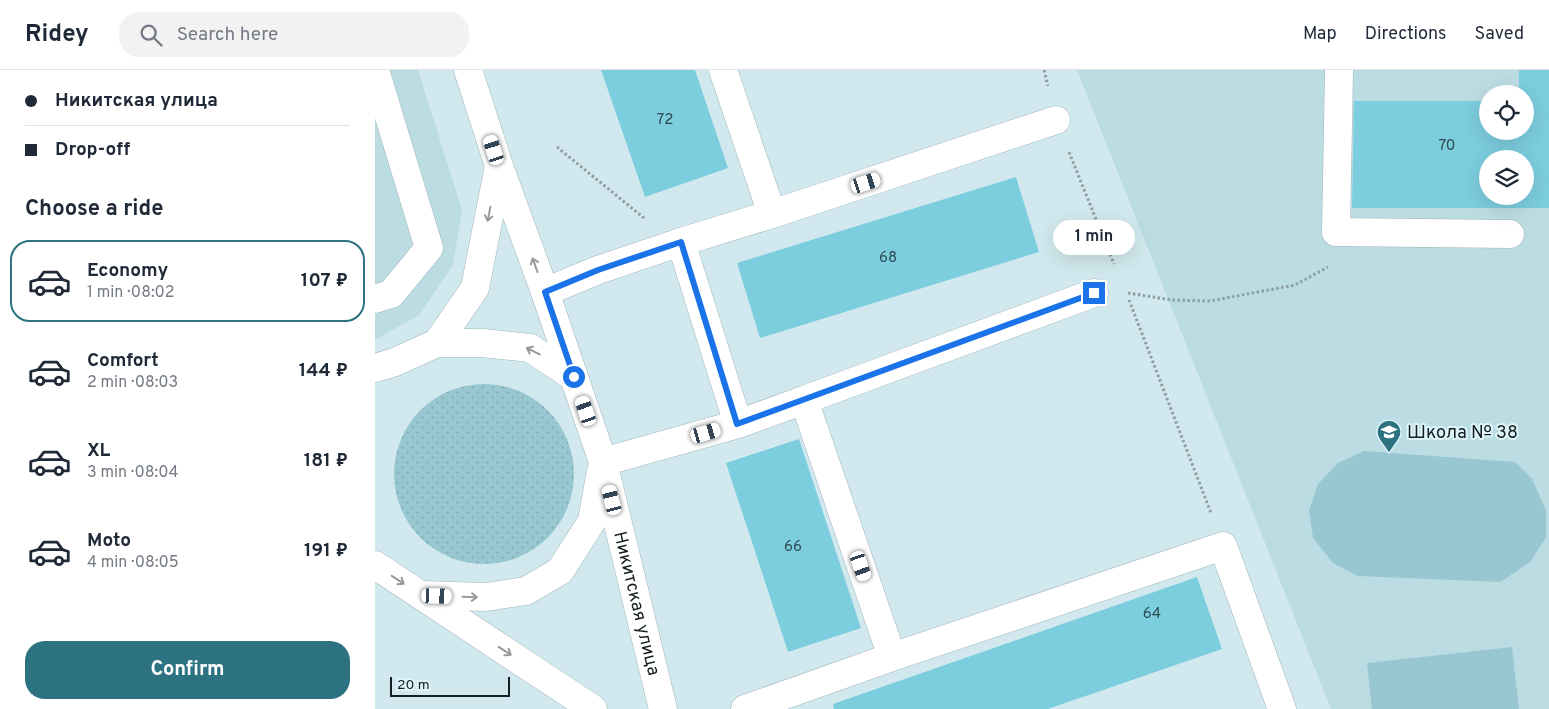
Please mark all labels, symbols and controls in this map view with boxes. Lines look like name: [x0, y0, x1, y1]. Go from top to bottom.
search box: [119, 12, 469, 57]
text: Ridey: [25, 20, 89, 50]
icon: search: [137, 21, 165, 49]
text: Search here: [177, 23, 278, 47]
text: Map: [1303, 23, 1337, 46]
text: Directions: [1365, 23, 1447, 46]
text: Saved: [1475, 23, 1524, 46]
map controls: [1479, 85, 1534, 205]
button: locate: [1479, 85, 1534, 140]
text: Никитская улица: [55, 89, 218, 113]
house number: 72: [657, 111, 673, 130]
car: [482, 133, 505, 167]
house number: 70: [1438, 137, 1456, 156]
text: Drop-off: [55, 138, 130, 162]
button: layers: [1479, 150, 1534, 205]
car: [849, 171, 882, 195]
text: Choose a ride: [25, 196, 163, 223]
one-way arrow: [484, 206, 494, 222]
callout: 1 min: [1053, 220, 1135, 256]
text: 1 min: [1075, 227, 1113, 247]
house number: 68: [879, 249, 897, 268]
one-way arrow: [530, 258, 539, 273]
icon: car: [27, 259, 72, 304]
text: Economy: [87, 259, 168, 283]
text: 107 ₽: [301, 269, 348, 293]
route end: [1083, 282, 1105, 304]
text: 1 min · 08:02: [87, 283, 175, 303]
one-way arrow: [526, 346, 541, 356]
icon: car: [27, 349, 72, 394]
text: Comfort: [87, 349, 159, 373]
text: 144 ₽: [299, 359, 348, 383]
route start: [563, 366, 585, 388]
text: 2 min · 08:03: [87, 373, 178, 393]
car: [574, 394, 597, 428]
school or university icon: Школа № 38: [1376, 419, 1402, 453]
car: [689, 422, 722, 444]
place label: Школа № 38: [1407, 422, 1518, 445]
icon: car: [27, 439, 72, 484]
text: XL: [87, 439, 110, 463]
text: 181 ₽: [304, 449, 348, 473]
text: 3 min · 08:04: [87, 463, 178, 483]
car: [601, 484, 622, 516]
icon: car: [27, 529, 72, 574]
text: Moto: [87, 529, 131, 553]
street label: Никитская улица: [607, 529, 664, 678]
house number: 66: [784, 538, 802, 557]
text: 191 ₽: [304, 539, 348, 563]
car: [849, 549, 872, 583]
text: 4 min · 08:05: [87, 553, 179, 573]
one-way arrow: [391, 575, 405, 585]
car: [421, 588, 452, 604]
one-way arrow: [462, 592, 478, 601]
house number: 64: [1143, 605, 1161, 624]
button: Confirm: [25, 641, 350, 699]
one-way arrow: [498, 646, 512, 656]
scale bar: [390, 674, 510, 697]
text: 20 m: [397, 677, 430, 694]

